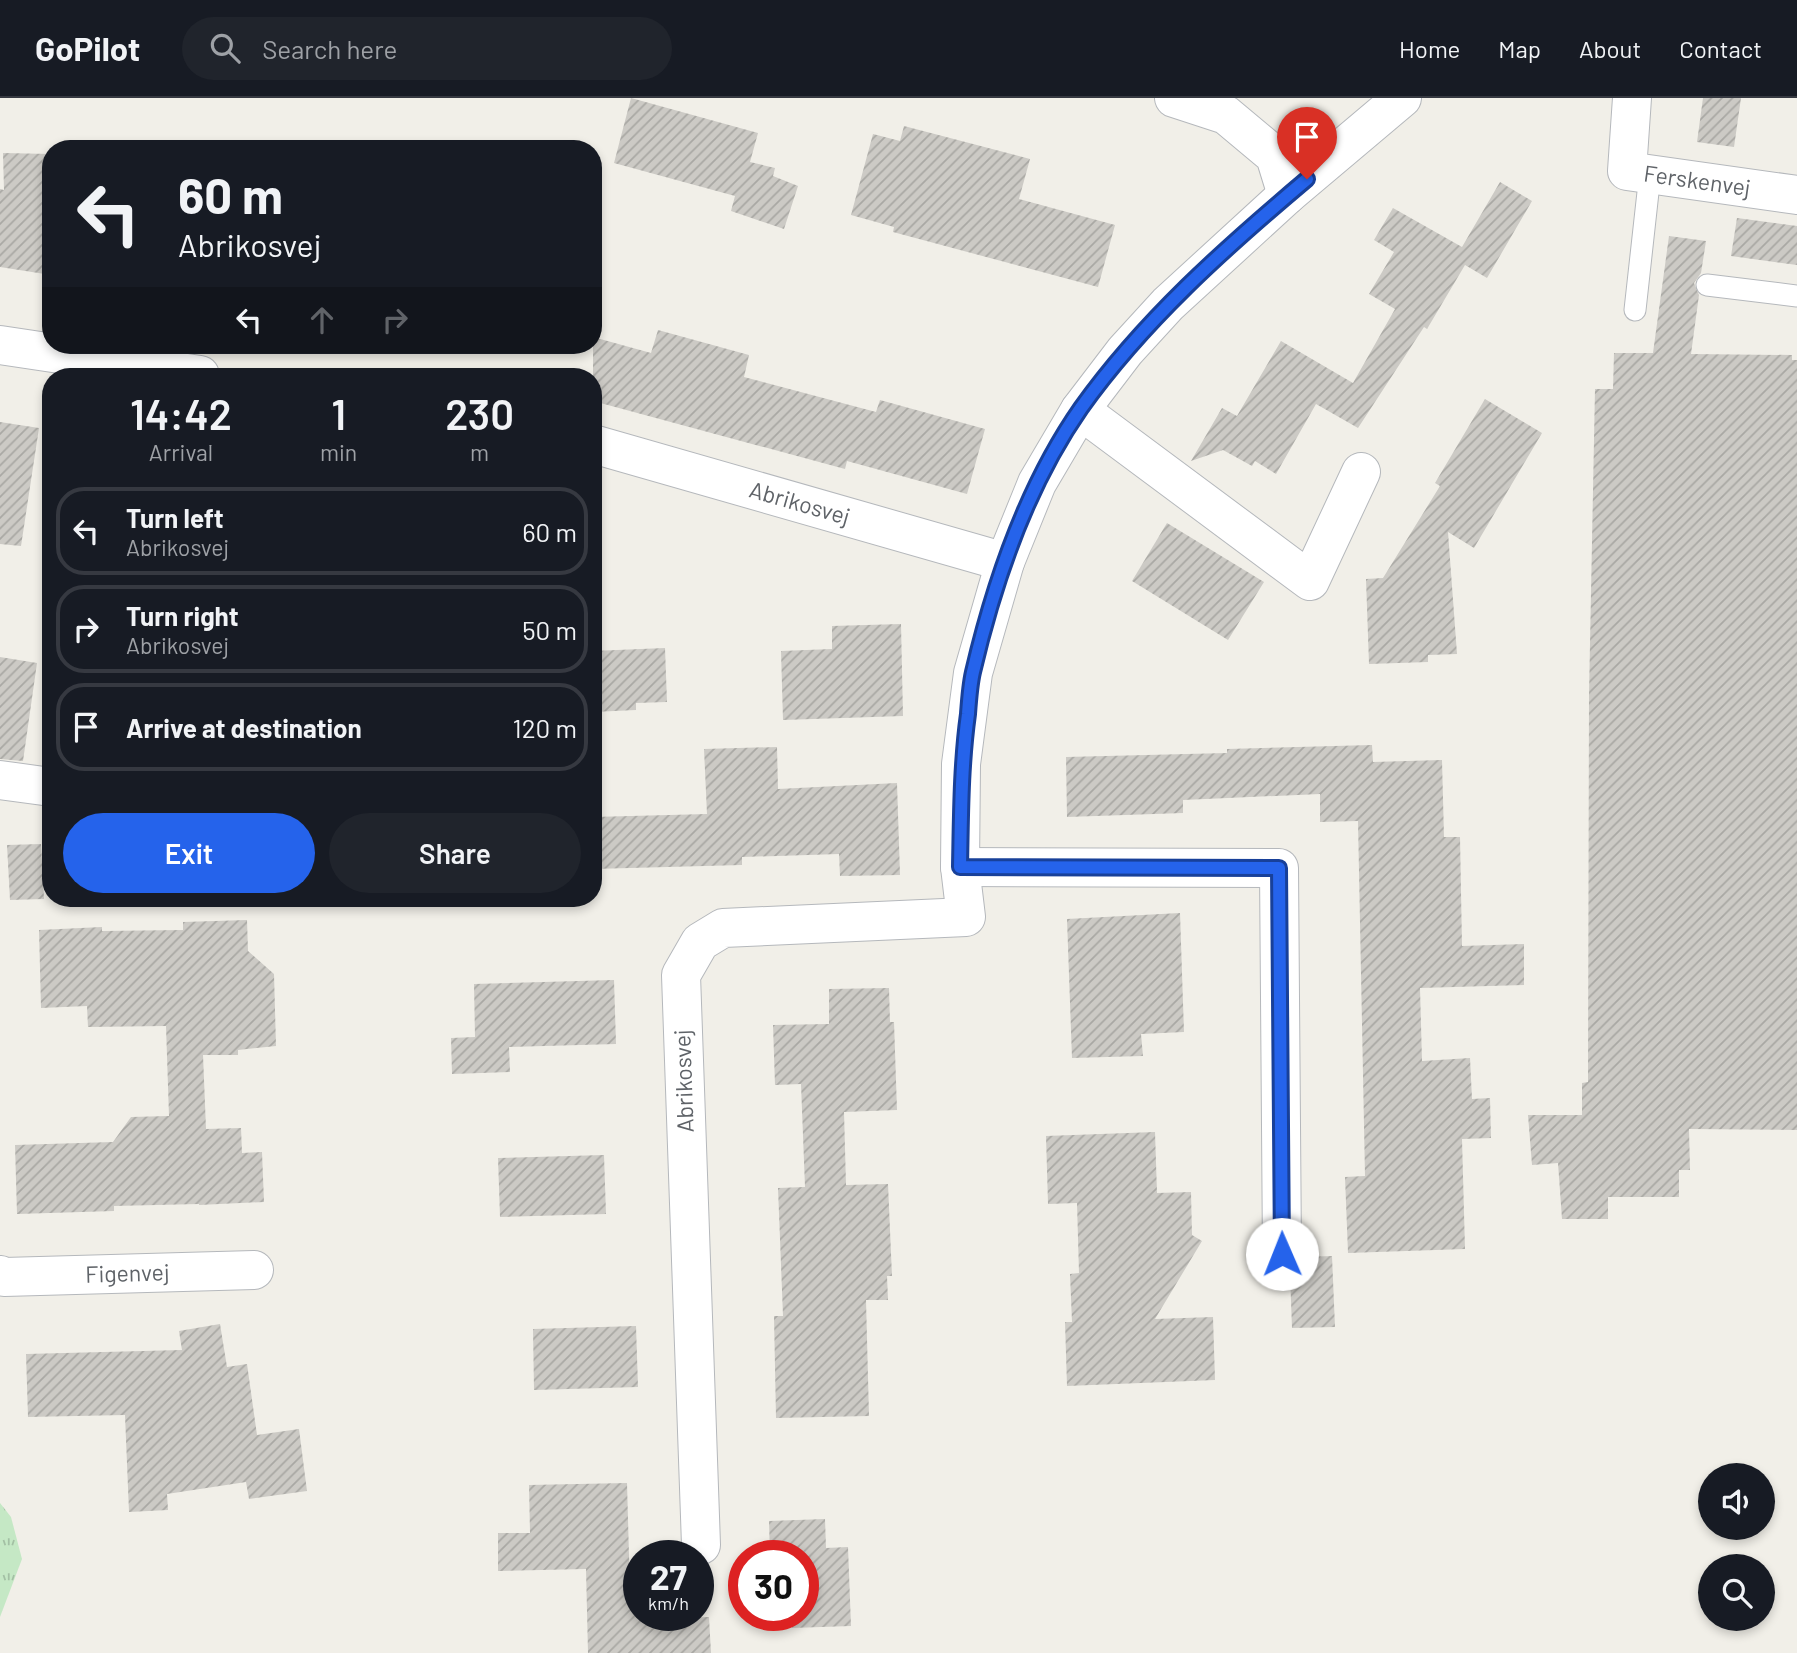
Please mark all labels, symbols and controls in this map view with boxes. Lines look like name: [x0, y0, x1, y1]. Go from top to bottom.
search box: [182, 17, 672, 80]
text: GoPilot: [35, 28, 140, 68]
icon: search: [206, 29, 244, 67]
text: Search here: [262, 33, 397, 64]
text: Home: [1399, 34, 1460, 63]
text: Map: [1498, 34, 1541, 63]
text: About: [1579, 34, 1641, 63]
text: Contact: [1679, 34, 1762, 63]
pin: [1277, 107, 1337, 179]
icon: arrive: [1288, 118, 1326, 156]
street label: Ferskenvej: [1642, 159, 1753, 201]
text: 60 m: [178, 165, 283, 224]
icon: left: [63, 168, 154, 259]
text: Abrikosvej: [178, 225, 322, 263]
icon: left: [230, 301, 268, 339]
icon: ahead: [303, 301, 341, 339]
icon: right: [376, 301, 414, 339]
text: 14:42: [130, 388, 232, 438]
text: 1: [331, 388, 346, 438]
text: 230: [445, 388, 514, 438]
text: Arrival: [149, 438, 213, 466]
text: min: [320, 438, 357, 466]
text: m: [470, 438, 489, 466]
street label: Abrikosvej: [746, 475, 853, 530]
text: Turn left: [126, 502, 224, 533]
icon: left: [67, 512, 105, 550]
text: 60 m: [522, 516, 577, 547]
text: Abrikosvej: [126, 533, 229, 561]
text: Turn right: [126, 600, 239, 631]
icon: right: [67, 610, 105, 648]
text: 50 m: [522, 614, 577, 645]
text: Abrikosvej: [126, 631, 229, 659]
icon: arrive: [67, 708, 105, 746]
text: Arrive at destination: [126, 712, 362, 743]
text: 120 m: [513, 712, 577, 743]
button: Exit: [63, 813, 315, 893]
button: Share: [329, 813, 581, 893]
street label: Abrikosvej: [667, 1029, 699, 1133]
position arrow: [1245, 1217, 1319, 1291]
street label: Figenvej: [85, 1257, 170, 1288]
map controls: [1698, 1463, 1775, 1631]
button: sound: [1698, 1463, 1775, 1540]
speed limit sign: 30: [728, 1540, 819, 1631]
button: search: [1698, 1554, 1775, 1631]
text: 27: [650, 1555, 687, 1597]
text: km/h: [648, 1592, 689, 1614]

